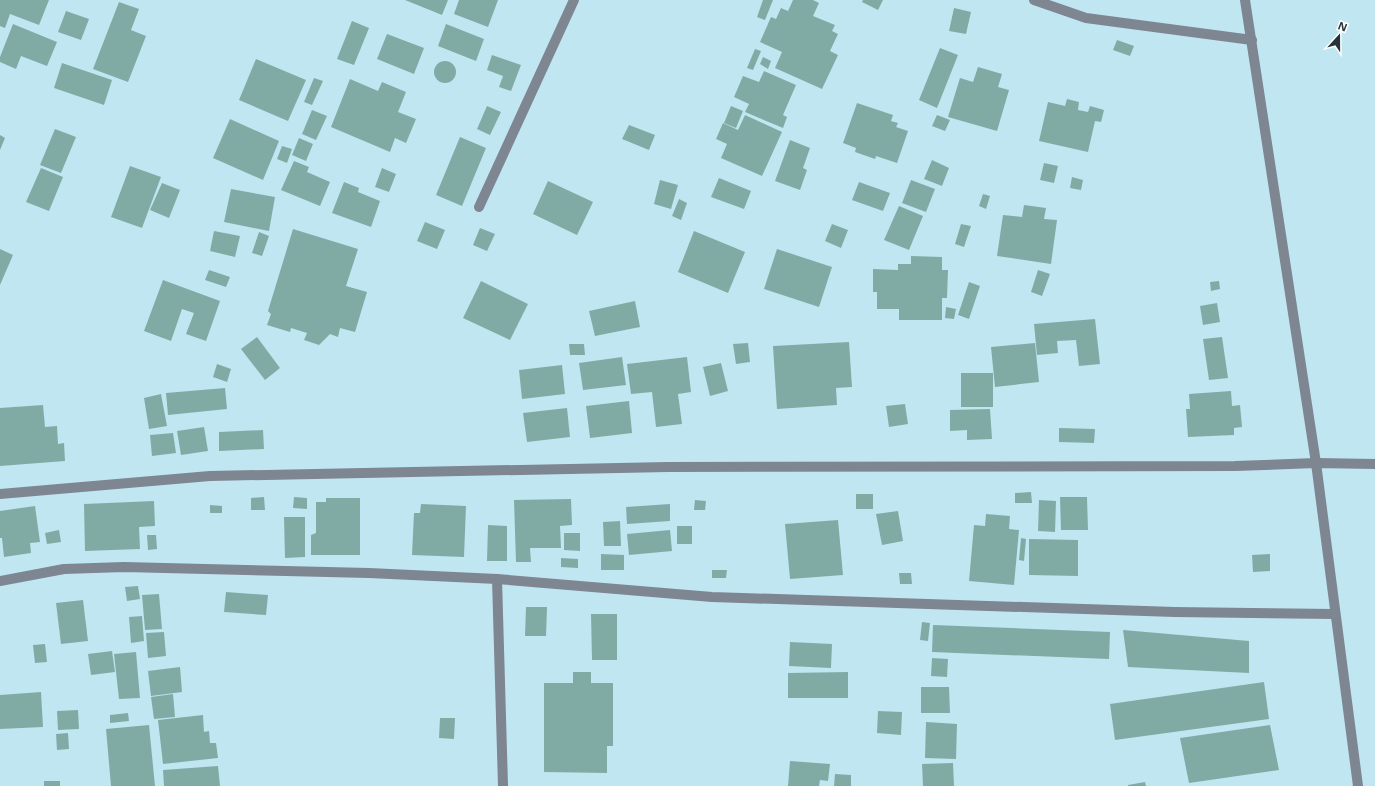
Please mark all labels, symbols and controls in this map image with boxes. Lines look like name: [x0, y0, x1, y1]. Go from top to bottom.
north arrow: [1319, 16, 1359, 56]
text: N: [1336, 18, 1350, 35]

